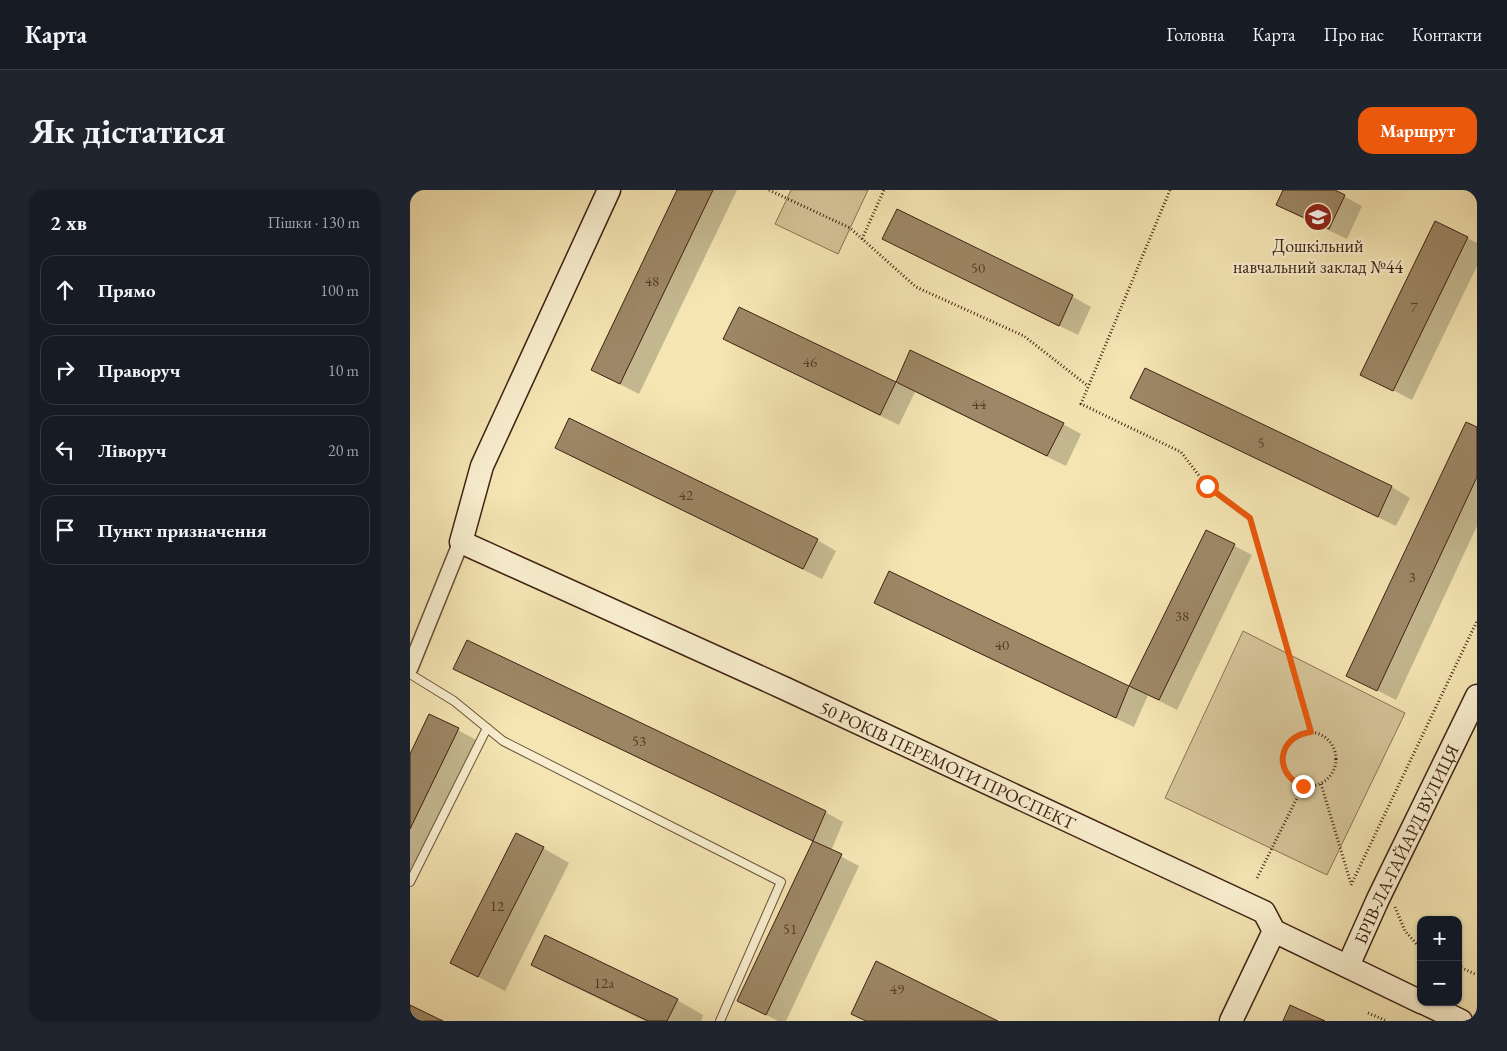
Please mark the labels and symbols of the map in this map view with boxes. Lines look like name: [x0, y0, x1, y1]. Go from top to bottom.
school or university icon: Дошкільний навчальний заклад №44: [1303, 202, 1333, 232]
place label: Дошкільний навчальний заклад №44: [1233, 234, 1403, 278]
house number: 50: [971, 258, 985, 277]
house number: 48: [645, 271, 659, 290]
house number: 7: [1410, 297, 1418, 316]
house number: 46: [803, 352, 817, 371]
house number: 44: [972, 394, 987, 413]
house number: 5: [1257, 433, 1265, 452]
route start: [1196, 475, 1219, 498]
house number: 42: [679, 485, 694, 504]
house number: 3: [1408, 567, 1416, 586]
house number: 38: [1175, 606, 1189, 625]
house number: 40: [995, 635, 1009, 654]
street label: 50 РОКІВ ПЕРЕМОГИ ПРОСПЕКТ: [816, 695, 1080, 834]
house number: 53: [632, 731, 646, 750]
street label: БРІВ-ЛА-ГАЙАРД ВУЛИЦЯ: [1348, 740, 1463, 947]
route end: [1292, 775, 1315, 798]
house number: 12: [490, 896, 505, 915]
house number: 51: [783, 919, 797, 938]
house number: 12а: [594, 973, 614, 992]
house number: 49: [890, 979, 904, 998]

